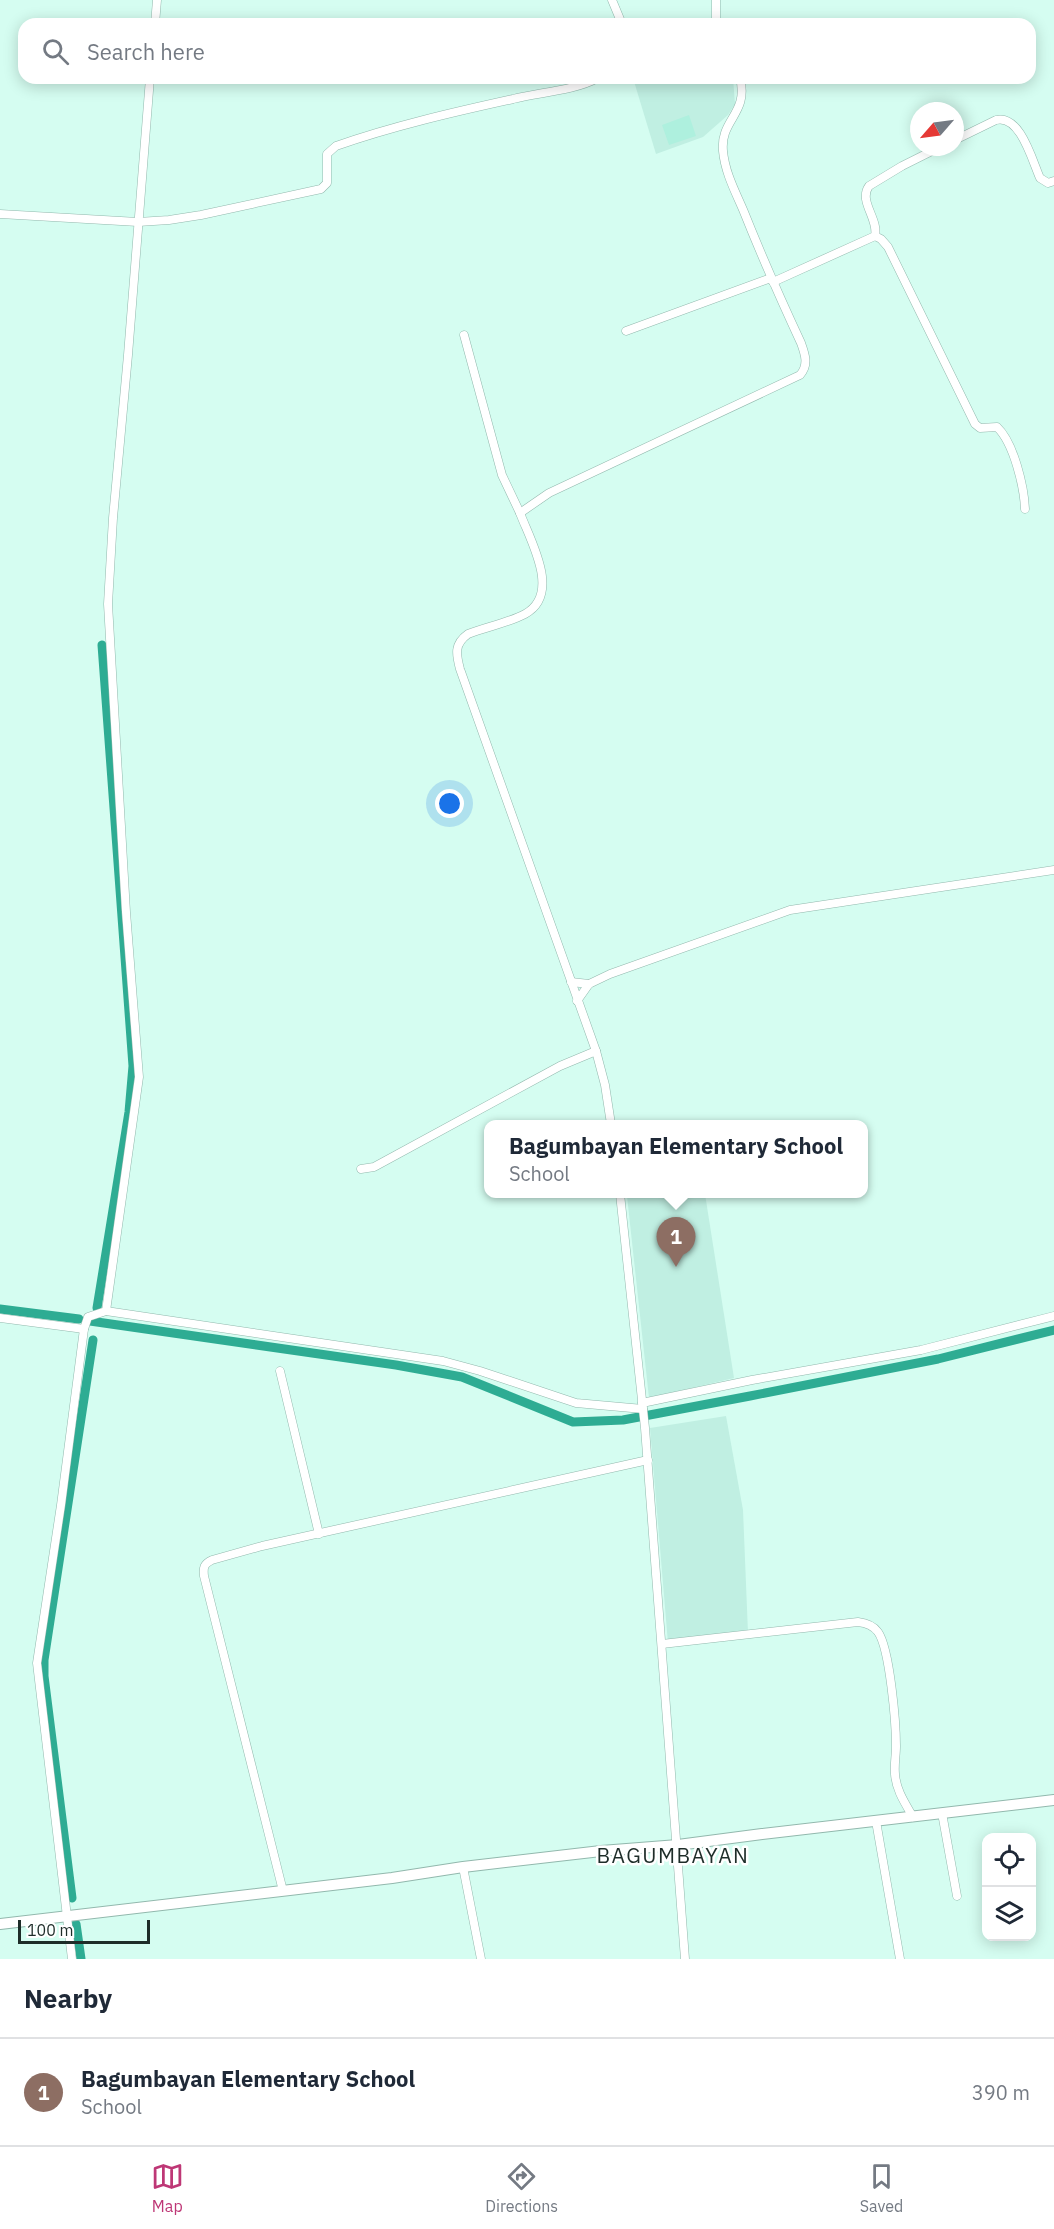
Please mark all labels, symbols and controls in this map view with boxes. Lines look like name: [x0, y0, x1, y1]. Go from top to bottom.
search box: [18, 18, 1036, 84]
icon: search: [39, 35, 72, 68]
text: Search here: [87, 37, 205, 66]
north arrow: [910, 102, 964, 156]
your location: [435, 789, 464, 818]
popup: [484, 1120, 868, 1198]
text: Bagumbayan Elementary School: [509, 1131, 843, 1160]
text: School: [509, 1160, 570, 1187]
pin: 1: [656, 1218, 696, 1267]
map controls: [982, 1833, 1036, 1941]
button: locate: [982, 1833, 1036, 1887]
district label: BAGUMBAYAN: [597, 1841, 749, 1869]
button: layers: [982, 1887, 1036, 1941]
scale bar: [18, 1917, 150, 1944]
text: 100 m: [27, 1920, 74, 1940]
text: Nearby: [24, 1981, 112, 2015]
text: Bagumbayan Elementary School: [81, 2064, 415, 2093]
text: 1: [38, 2079, 50, 2106]
text: 390 m: [972, 2079, 1030, 2106]
text: School: [81, 2093, 142, 2120]
tab: Map: [151, 2160, 184, 2216]
tab: Directions: [485, 2160, 558, 2216]
tab: Saved: [860, 2160, 903, 2216]

